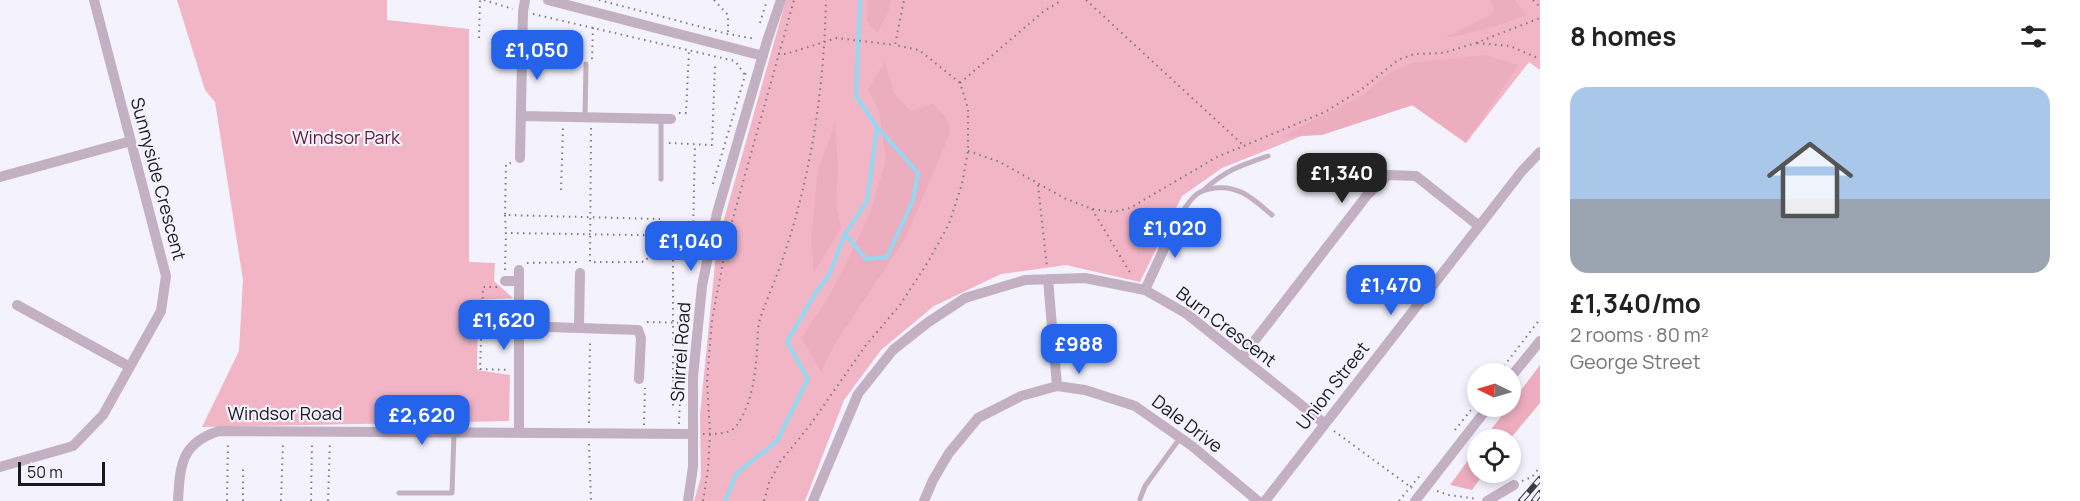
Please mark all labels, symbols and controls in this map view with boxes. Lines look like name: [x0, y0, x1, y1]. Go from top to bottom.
text: 8 homes: [1570, 18, 1676, 54]
icon: filters: [2017, 20, 2050, 53]
pin: £1,050: [488, 30, 586, 81]
text: £1,050: [505, 36, 569, 63]
street label: Sunnyside Crescent: [126, 95, 192, 263]
park label: Windsor Park: [292, 125, 401, 149]
icon: home: [1756, 126, 1864, 234]
pin: £1,340: [1293, 153, 1391, 204]
text: £1,340: [1311, 159, 1373, 186]
pin: £1,020: [1126, 208, 1224, 259]
text: £1,020: [1143, 214, 1207, 241]
pin: £1,040: [642, 221, 740, 272]
text: £1,040: [659, 227, 723, 254]
pin: £1,470: [1342, 265, 1440, 316]
text: £1,470: [1360, 271, 1422, 298]
street label: Burn Crescent: [1172, 281, 1282, 372]
text: £1,340/mo: [1570, 285, 1701, 321]
pin: £1,620: [455, 300, 553, 351]
street label: Shirrel Road: [665, 301, 695, 403]
text: £1,620: [473, 306, 535, 333]
text: 2 rooms · 80 m²: [1570, 321, 1709, 348]
pin: £988: [1043, 324, 1115, 375]
text: £988: [1055, 330, 1103, 357]
street label: Union Street: [1290, 336, 1374, 434]
text: George Street: [1570, 348, 1701, 375]
north arrow: [1467, 363, 1521, 417]
map controls: [1467, 363, 1521, 483]
street label: Dale Drive: [1147, 389, 1228, 458]
pin: £2,620: [373, 395, 471, 446]
street label: Windsor Road: [228, 401, 342, 425]
text: £2,620: [389, 401, 455, 428]
button: locate: [1467, 429, 1521, 483]
scale bar: [18, 459, 105, 486]
text: 50 m: [27, 461, 63, 483]

